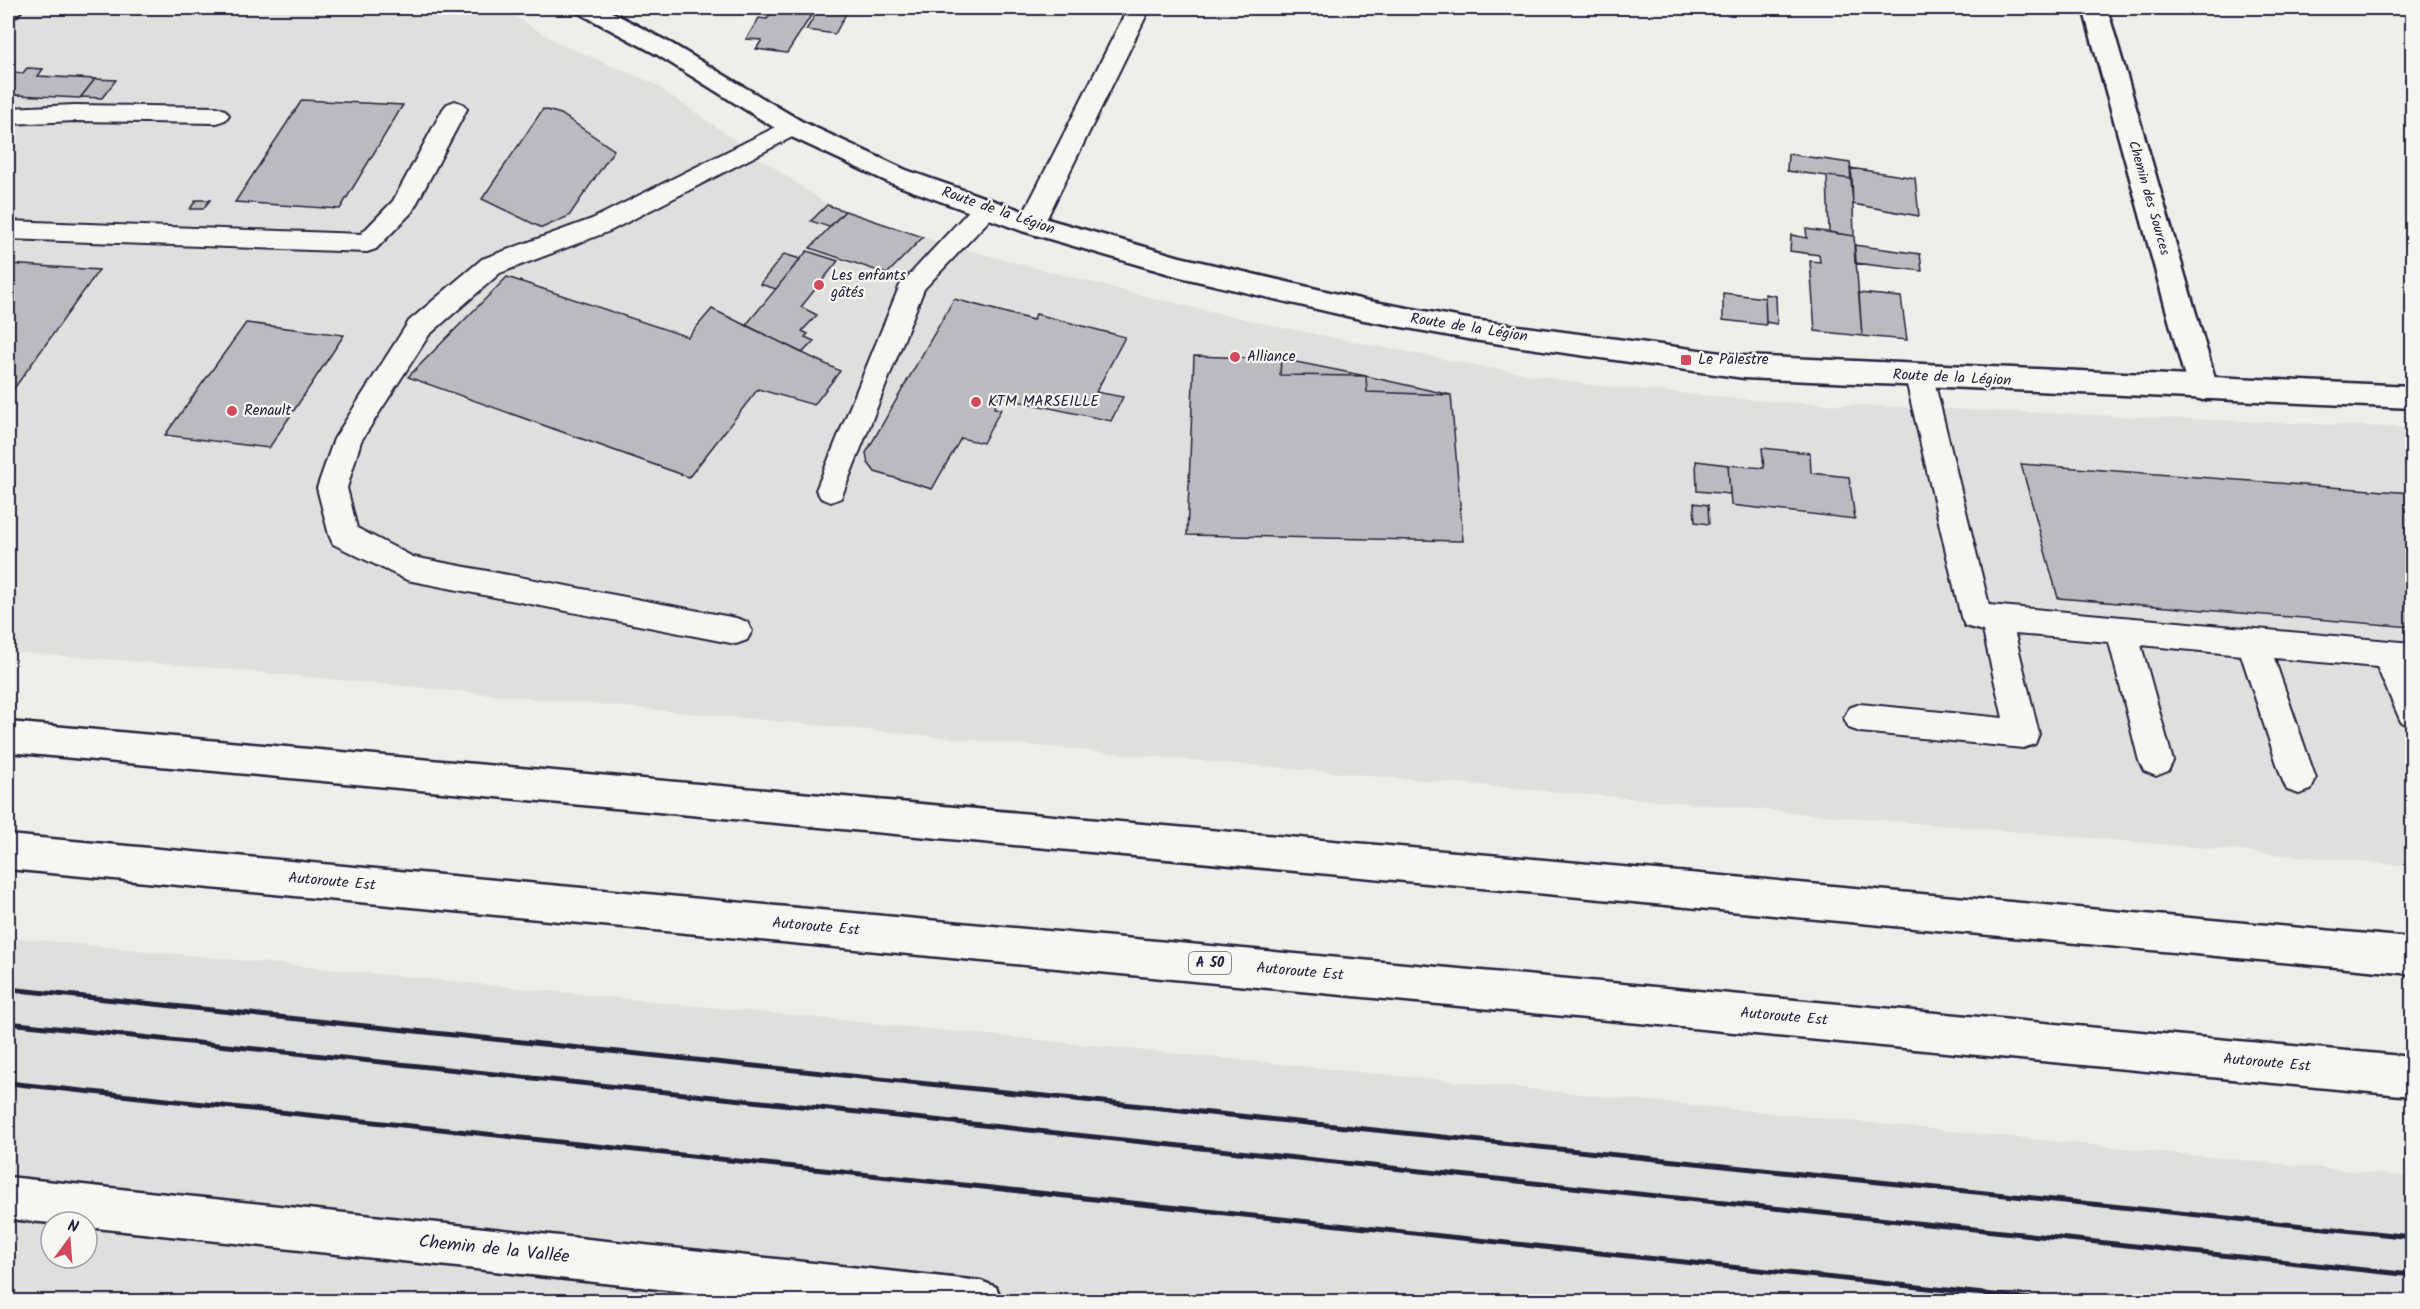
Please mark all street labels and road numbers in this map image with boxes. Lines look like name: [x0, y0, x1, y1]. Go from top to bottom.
street label: Chemin des Sources: [2122, 138, 2176, 258]
street label: Route de la Légion: [938, 180, 1058, 242]
street label: Route de la Légion: [1409, 307, 1529, 349]
street label: Route de la Légion: [1892, 363, 2012, 393]
street label: Autoroute Est: [287, 866, 377, 898]
street label: Autoroute Est: [771, 911, 861, 943]
road number: A 50: [1189, 952, 1231, 974]
street label: Autoroute Est: [1255, 956, 1345, 988]
street label: Autoroute Est: [1739, 1001, 1829, 1033]
street label: Autoroute Est: [2222, 1047, 2312, 1079]
street label: Chemin de la Vallée: [417, 1228, 571, 1272]

